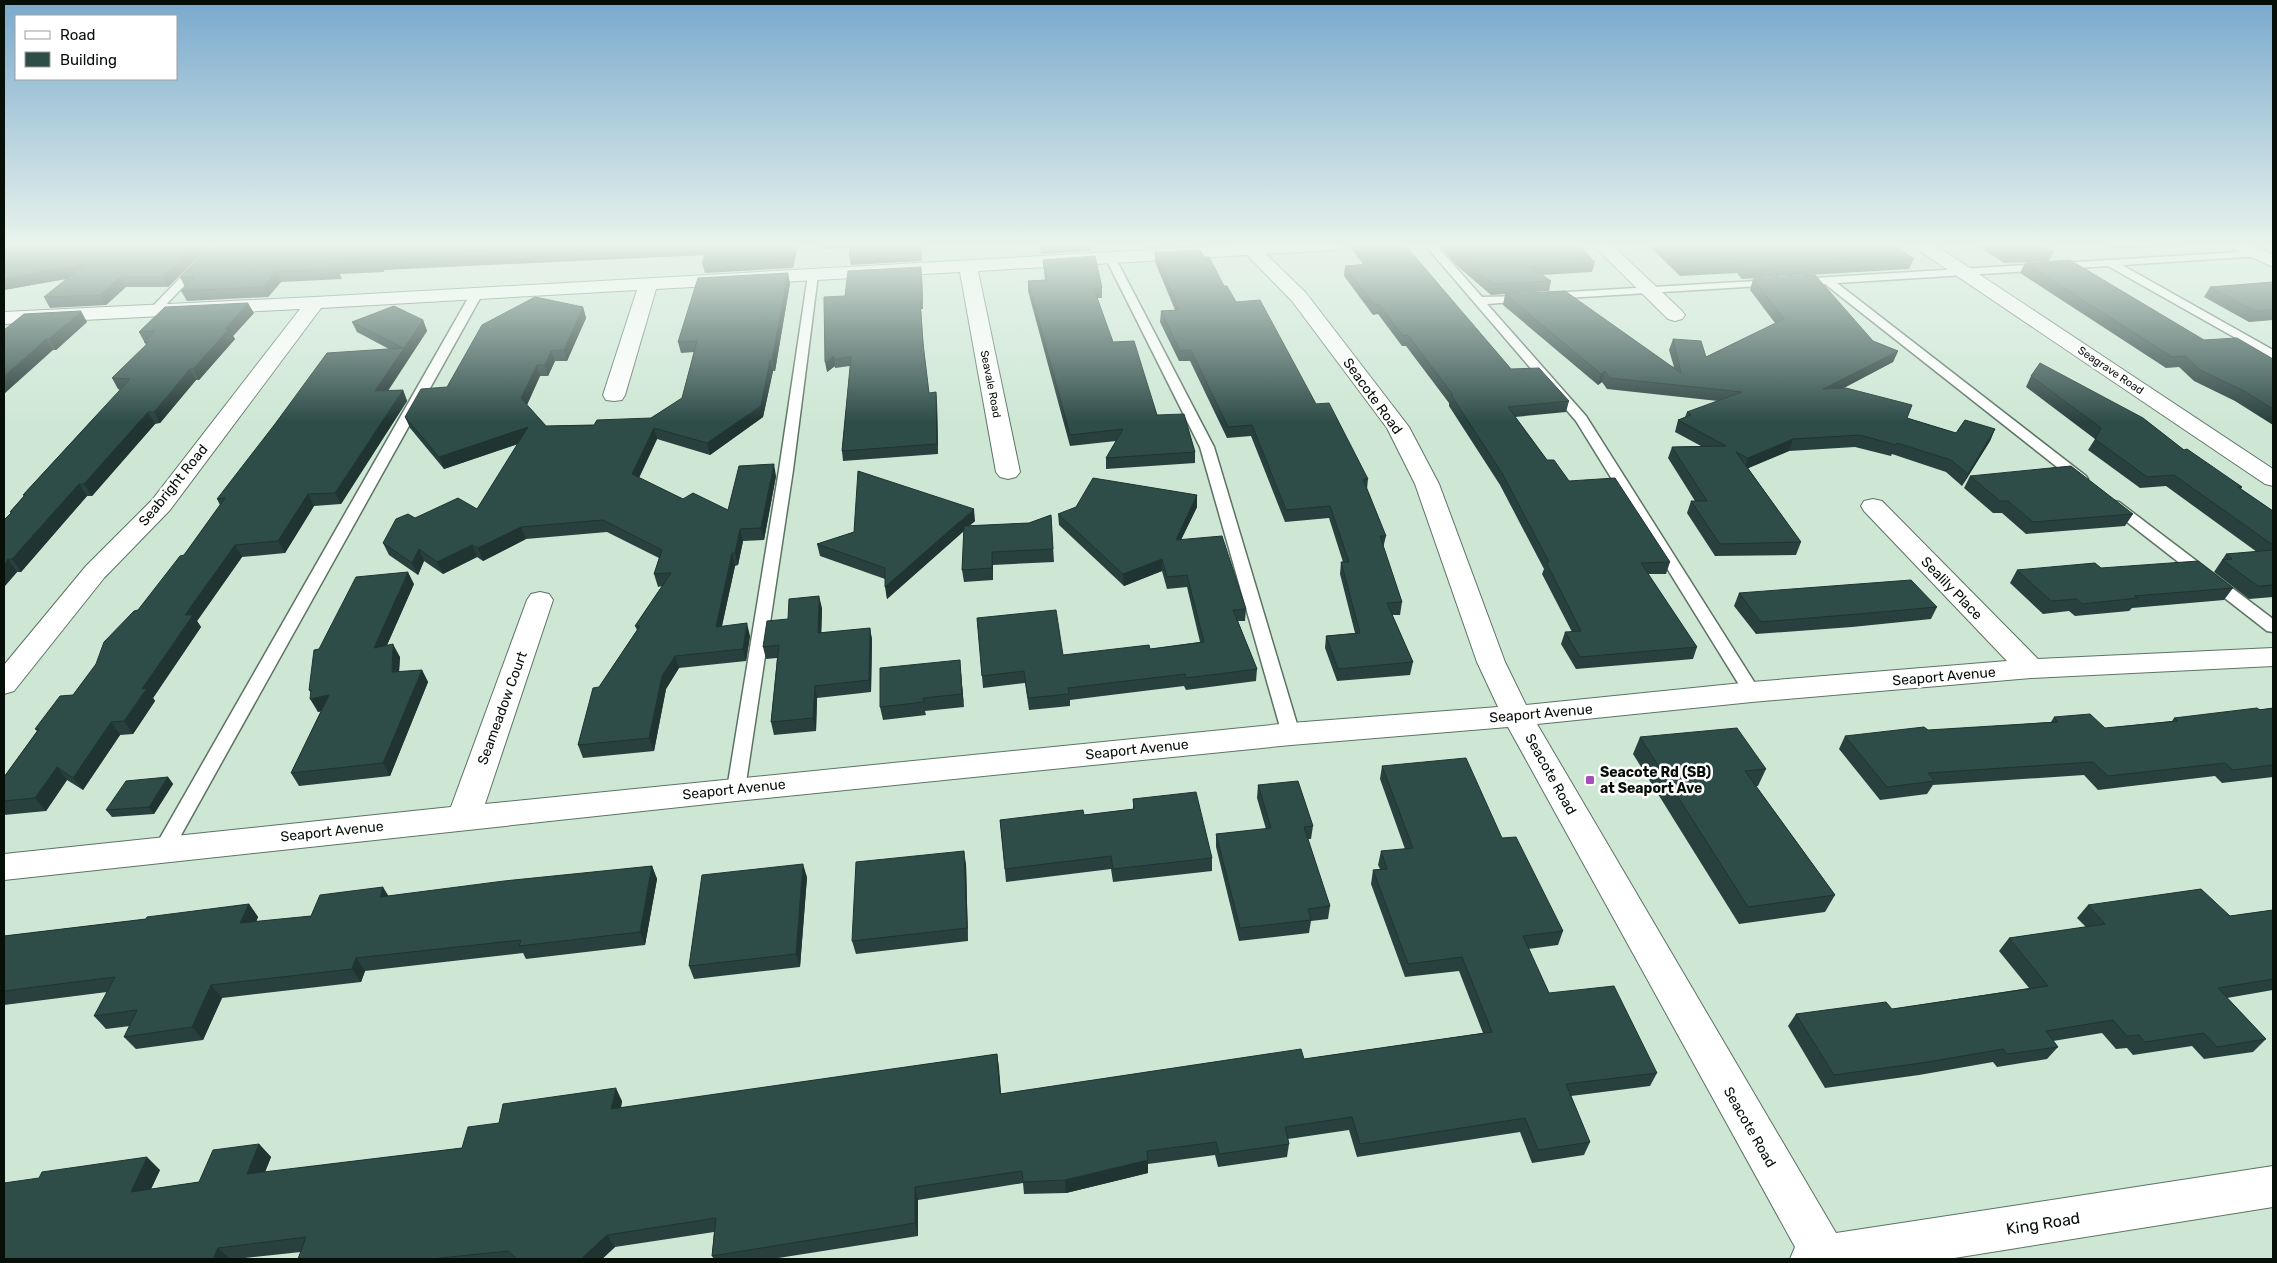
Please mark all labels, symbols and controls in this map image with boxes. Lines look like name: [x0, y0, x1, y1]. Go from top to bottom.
legend: [15, 15, 178, 80]
text: Road: [60, 26, 96, 44]
text: Building: [60, 51, 117, 69]
street label: Seagrave Road: [2075, 344, 2146, 397]
street label: Seavale Road: [978, 349, 1003, 419]
street label: Seacote Road: [1339, 355, 1406, 438]
street label: Seabright Road: [135, 441, 212, 530]
street label: Sealily Place: [1917, 553, 1986, 623]
street label: Seameadow Court: [474, 649, 531, 767]
street label: Seaport Avenue: [1892, 664, 1997, 689]
street label: Seaport Avenue: [1489, 701, 1594, 726]
street label: Seacote Road: [1521, 731, 1580, 818]
street label: Seaport Avenue: [1085, 736, 1190, 763]
place label: Seacote Rd (SB) at Seaport Ave: [1600, 764, 1711, 797]
marker: Seacote Rd (SB) at Seaport Ave: [1584, 774, 1596, 786]
street label: Seaport Avenue: [682, 776, 787, 803]
street label: Seaport Avenue: [280, 818, 385, 845]
street label: Seacote Road: [1720, 1084, 1779, 1170]
street label: King Road: [2005, 1208, 2081, 1239]

